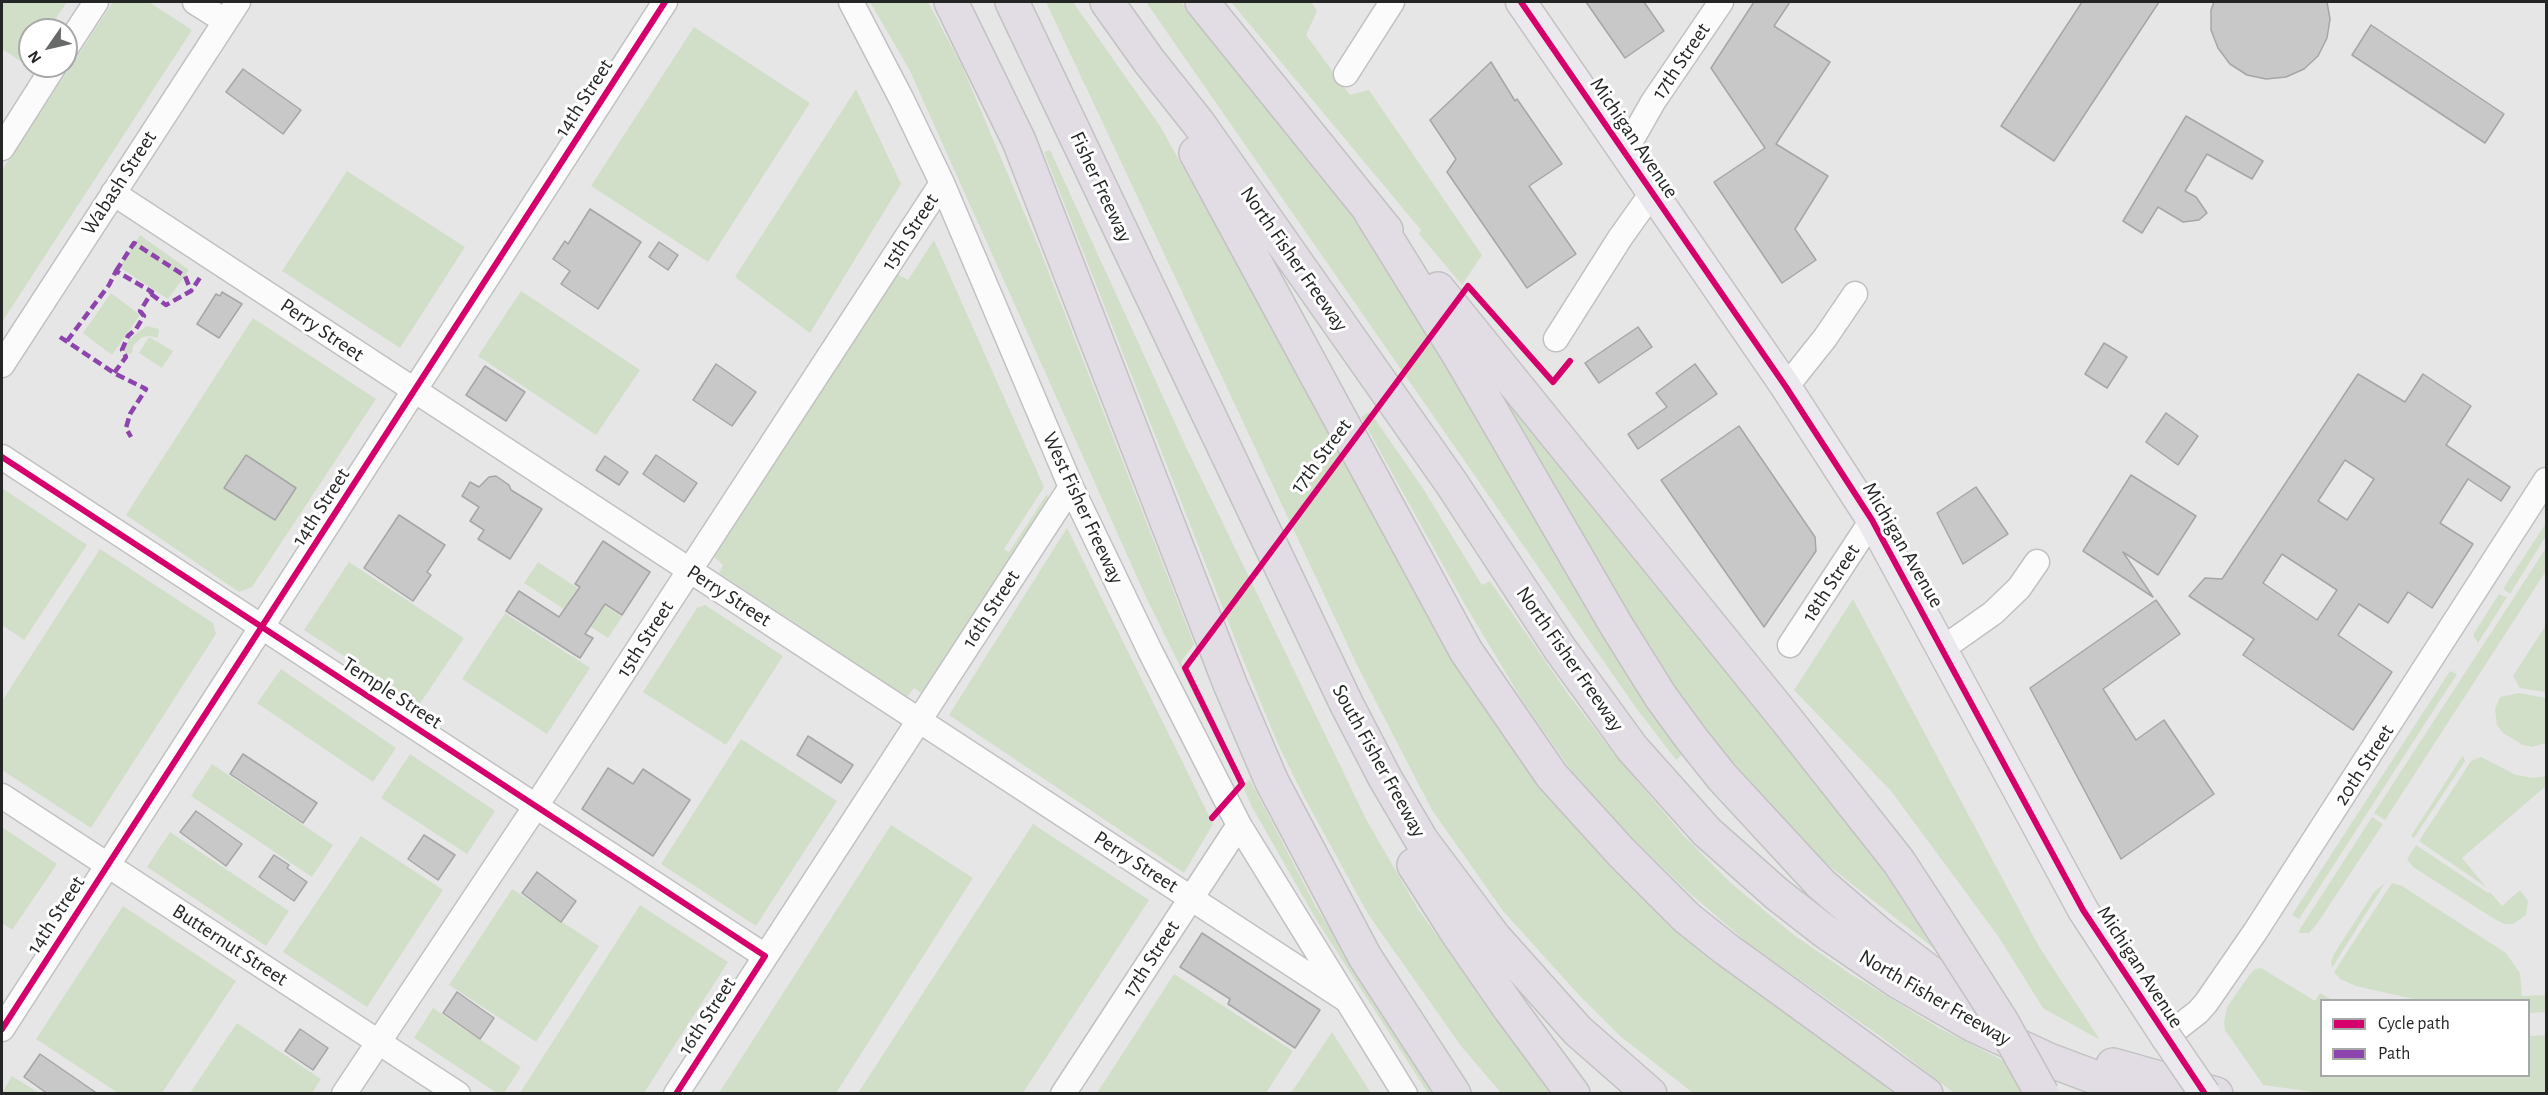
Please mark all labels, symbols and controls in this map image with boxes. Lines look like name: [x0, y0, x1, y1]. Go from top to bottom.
north arrow: [18, 18, 78, 78]
street label: 17th Street: [1646, 18, 1716, 104]
text: N: [25, 48, 44, 66]
street label: 14th Street: [550, 54, 618, 142]
street label: Michigan Avenue: [1584, 73, 1684, 203]
street label: Wabash Street: [76, 126, 162, 240]
street label: Fisher Freeway: [1064, 128, 1138, 246]
street label: North Fisher Freeway: [1235, 182, 1353, 336]
street label: 15th Street: [876, 189, 944, 275]
street label: Perry Street: [275, 293, 369, 367]
street label: 17th Street: [1285, 414, 1357, 498]
street label: West Fisher Freeway: [1037, 428, 1129, 588]
street label: 14th Street: [287, 463, 355, 551]
street label: Michigan Avenue: [1857, 478, 1949, 612]
street label: 18th Street: [1797, 539, 1865, 627]
street label: Perry Street: [682, 559, 776, 633]
street label: 16th Street: [957, 565, 1025, 653]
street label: North Fisher Freeway: [1511, 582, 1629, 736]
street label: 15th Street: [611, 596, 679, 682]
street label: Temple Street: [337, 651, 447, 735]
street label: South Fisher Freeway: [1327, 680, 1431, 842]
street label: 20th Street: [2329, 720, 2399, 810]
street label: Perry Street: [1089, 825, 1183, 899]
street label: 14th Street: [22, 871, 90, 959]
street label: Butternut Street: [167, 898, 293, 992]
street label: Michigan Avenue: [2091, 901, 2189, 1033]
street label: 17th Street: [1117, 916, 1185, 1002]
street label: North Fisher Freeway: [1854, 944, 2016, 1052]
street label: 16th Street: [673, 972, 741, 1060]
legend: [2320, 999, 2530, 1077]
text: Cycle path: [2378, 1015, 2450, 1033]
text: Path: [2378, 1045, 2410, 1063]

